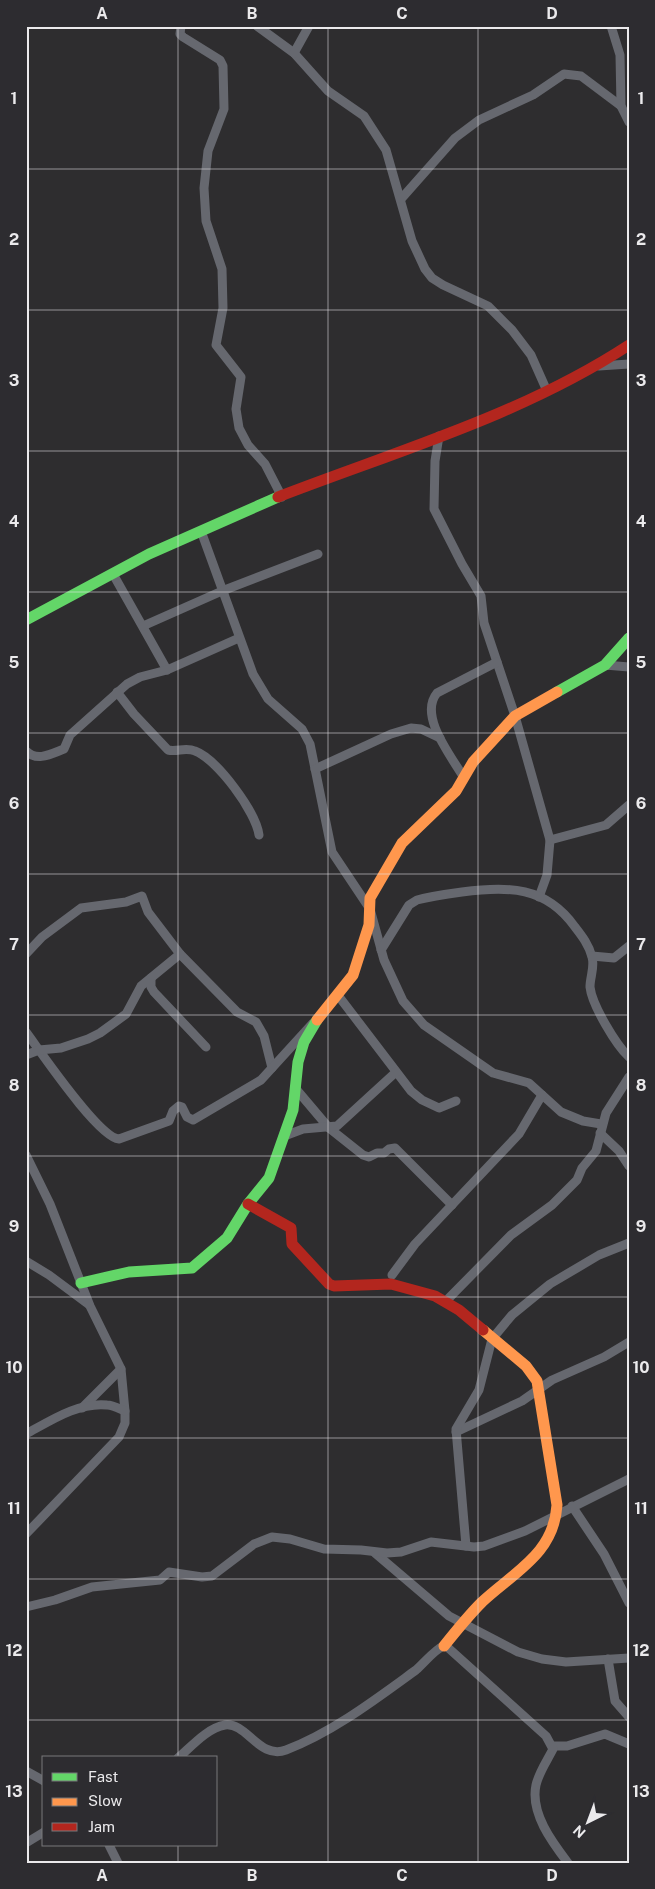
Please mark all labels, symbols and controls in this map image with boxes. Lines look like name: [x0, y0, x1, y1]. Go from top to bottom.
text: A: [96, 4, 108, 23]
text: B: [247, 4, 258, 23]
text: C: [396, 4, 408, 23]
text: D: [546, 4, 558, 23]
text: 1: [11, 89, 17, 108]
text: 1: [638, 89, 644, 108]
text: 2: [9, 230, 19, 249]
text: 2: [636, 230, 646, 249]
text: 3: [9, 371, 19, 390]
text: 3: [636, 371, 646, 390]
text: 4: [9, 512, 20, 531]
text: 4: [636, 512, 647, 531]
text: 5: [9, 653, 20, 672]
text: 5: [636, 653, 647, 672]
text: 6: [9, 794, 19, 813]
text: 6: [636, 794, 646, 813]
text: 7: [9, 935, 19, 954]
text: 7: [636, 935, 646, 954]
text: 8: [9, 1076, 20, 1095]
text: 8: [636, 1076, 647, 1095]
text: 9: [9, 1217, 19, 1236]
text: 9: [636, 1217, 646, 1236]
text: 10: [5, 1358, 23, 1377]
text: 10: [632, 1358, 650, 1377]
text: 11: [7, 1499, 21, 1518]
text: 11: [634, 1499, 648, 1518]
text: 12: [5, 1641, 23, 1660]
text: 12: [632, 1641, 650, 1660]
legend: [42, 1756, 218, 1846]
text: Fast: [88, 1768, 118, 1785]
text: 13: [5, 1782, 23, 1801]
text: 13: [632, 1782, 650, 1801]
text: Slow: [88, 1792, 123, 1809]
north arrow: [562, 1796, 612, 1846]
text: Jam: [88, 1818, 115, 1835]
text: N: [570, 1822, 589, 1841]
text: A: [96, 1866, 108, 1885]
text: B: [247, 1866, 258, 1885]
text: C: [396, 1866, 408, 1885]
text: D: [546, 1866, 558, 1885]

